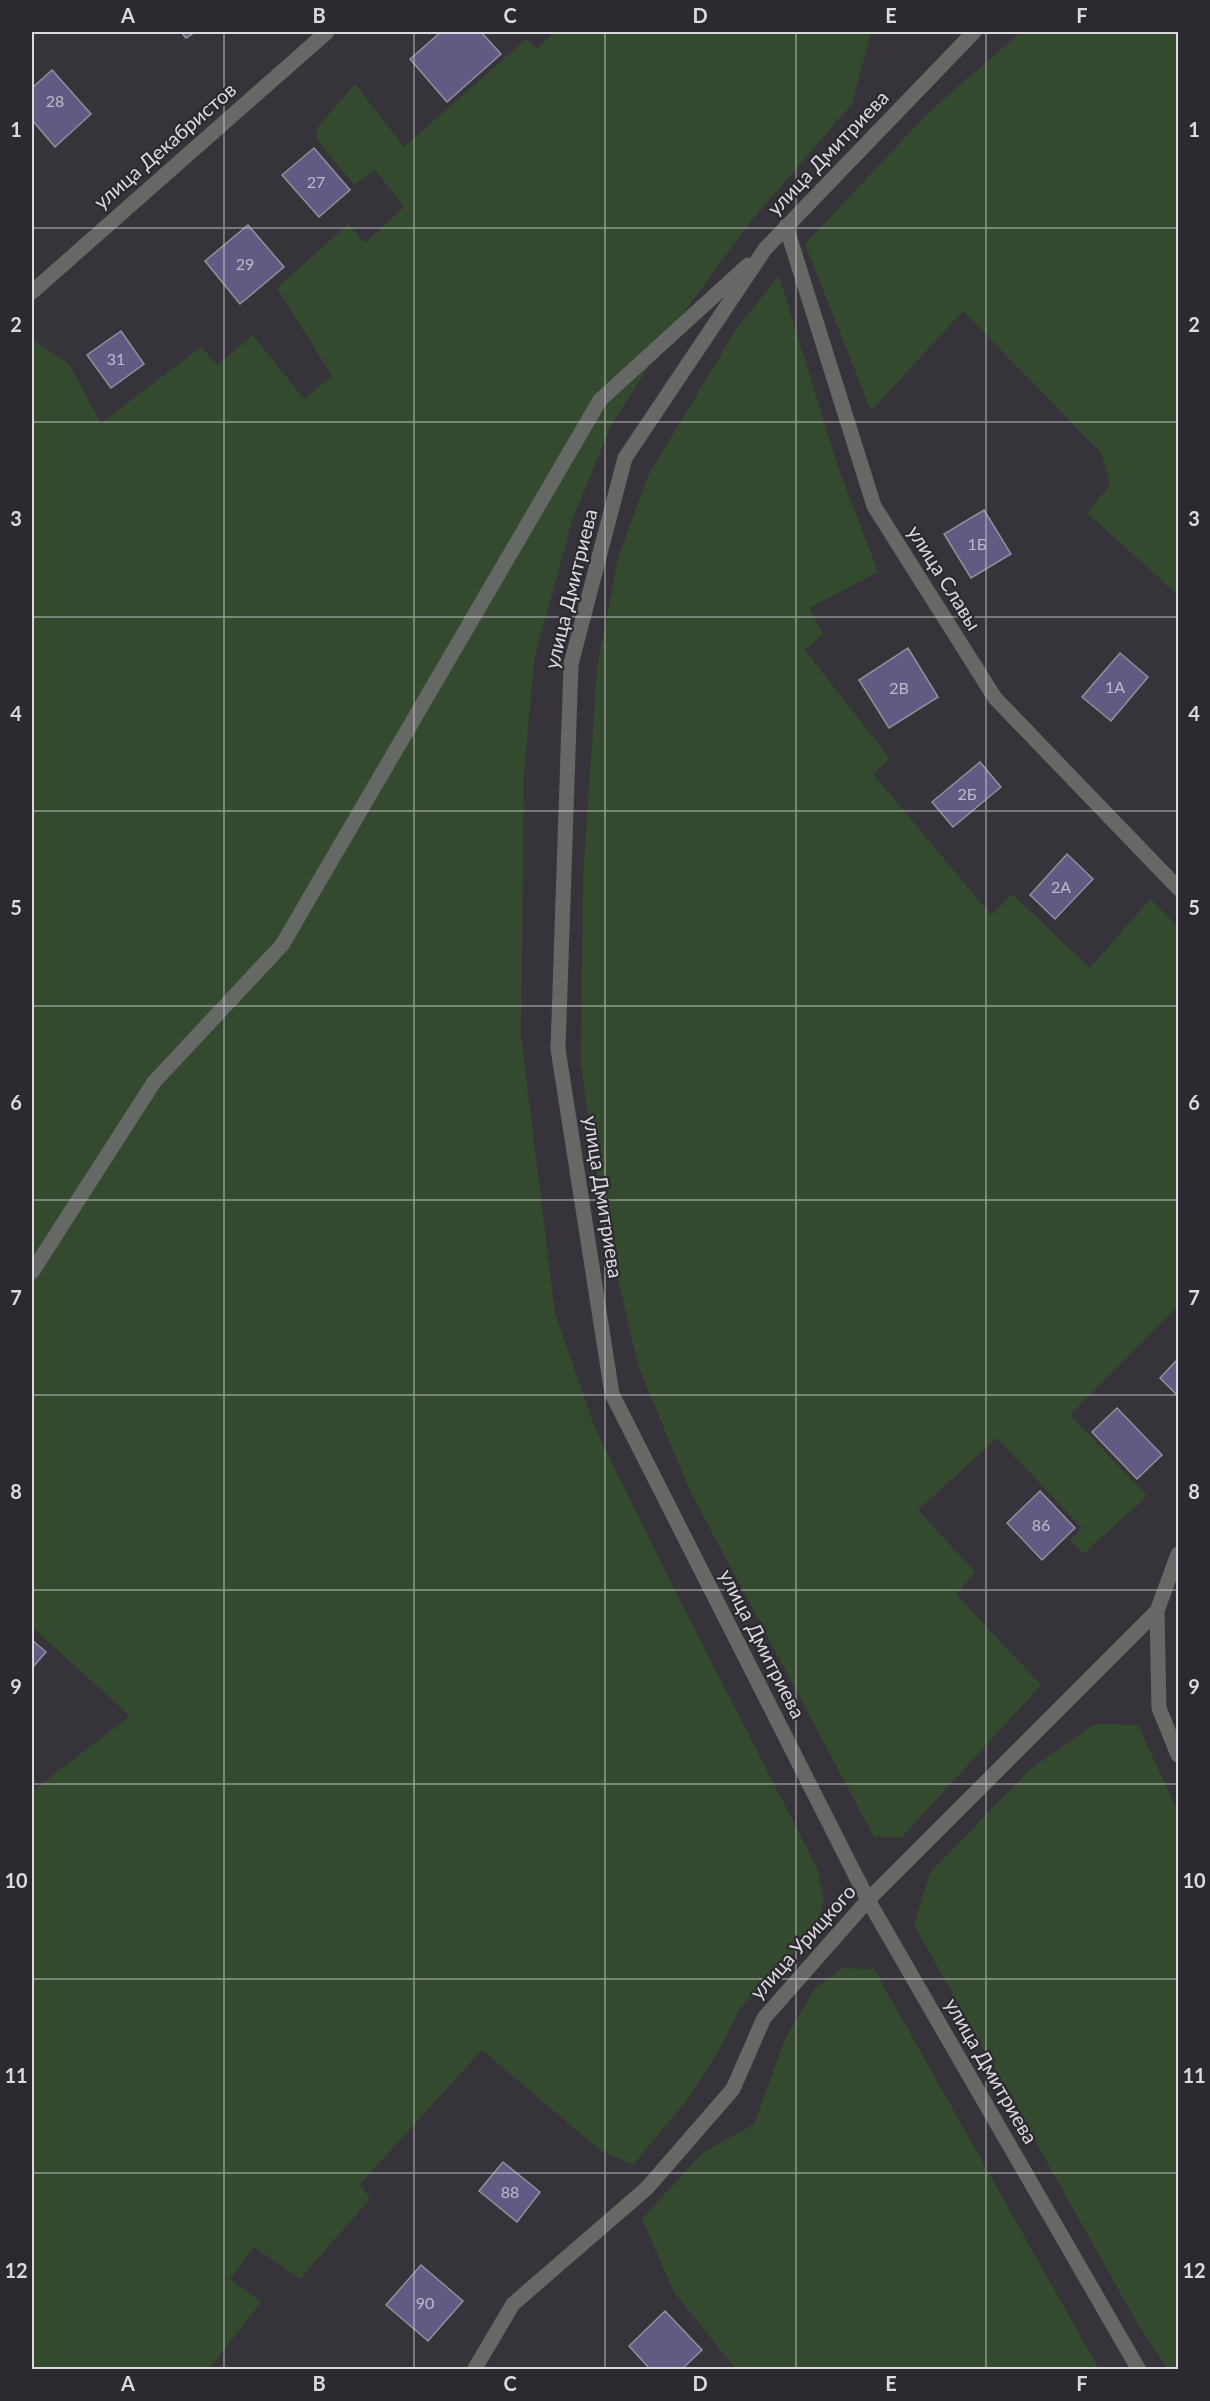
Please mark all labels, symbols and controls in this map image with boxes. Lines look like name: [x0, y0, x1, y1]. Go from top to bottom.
text: A: [120, 3, 135, 27]
text: B: [312, 3, 326, 27]
text: C: [503, 3, 517, 27]
text: D: [692, 3, 708, 27]
text: E: [885, 3, 897, 27]
text: F: [1076, 3, 1088, 27]
street label: улица Декабристов: [88, 77, 240, 214]
street label: улица Дмитриева: [762, 85, 893, 220]
house number: 28: [46, 91, 64, 110]
text: 1: [10, 117, 22, 141]
text: 1: [1188, 117, 1200, 141]
house number: 27: [307, 172, 325, 191]
house number: 29: [236, 254, 254, 273]
text: 2: [10, 312, 22, 336]
text: 2: [1188, 312, 1200, 336]
house number: 31: [107, 349, 125, 368]
text: 3: [10, 506, 22, 530]
street label: улица Дмитриева: [539, 506, 602, 671]
text: 3: [1188, 506, 1200, 530]
street label: улица Славы: [903, 521, 987, 634]
house number: 1Б: [967, 534, 987, 553]
house number: 1А: [1105, 677, 1125, 696]
house number: 2В: [889, 678, 909, 697]
text: 4: [10, 701, 22, 725]
text: 4: [1188, 701, 1200, 725]
house number: 2Б: [957, 784, 977, 803]
house number: 2А: [1051, 877, 1071, 896]
text: 5: [10, 895, 22, 919]
text: 5: [1188, 895, 1200, 919]
text: 6: [10, 1090, 22, 1114]
text: 6: [1188, 1090, 1200, 1114]
street label: улица Дмитриева: [579, 1114, 629, 1280]
text: 7: [10, 1285, 22, 1309]
text: 7: [1188, 1285, 1200, 1309]
text: 8: [10, 1479, 22, 1503]
text: 8: [1188, 1479, 1200, 1503]
house number: 86: [1032, 1515, 1050, 1534]
street label: улица Дмитриева: [715, 1565, 811, 1722]
text: 9: [10, 1674, 22, 1698]
text: 9: [1188, 1674, 1200, 1698]
text: 10: [4, 1868, 28, 1892]
text: 10: [1182, 1868, 1206, 1892]
street label: улица Урицкого: [744, 1879, 860, 2004]
street label: улица Дмитриева: [940, 1993, 1043, 2148]
text: 11: [4, 2063, 28, 2087]
text: 11: [1182, 2063, 1206, 2087]
house number: 88: [501, 2182, 519, 2201]
text: 12: [4, 2258, 28, 2282]
text: 12: [1182, 2258, 1206, 2282]
house number: 90: [416, 2293, 434, 2312]
text: A: [120, 2371, 135, 2395]
text: B: [312, 2371, 326, 2395]
text: C: [503, 2371, 517, 2395]
text: D: [692, 2371, 708, 2395]
text: E: [885, 2371, 897, 2395]
text: F: [1076, 2371, 1088, 2395]

